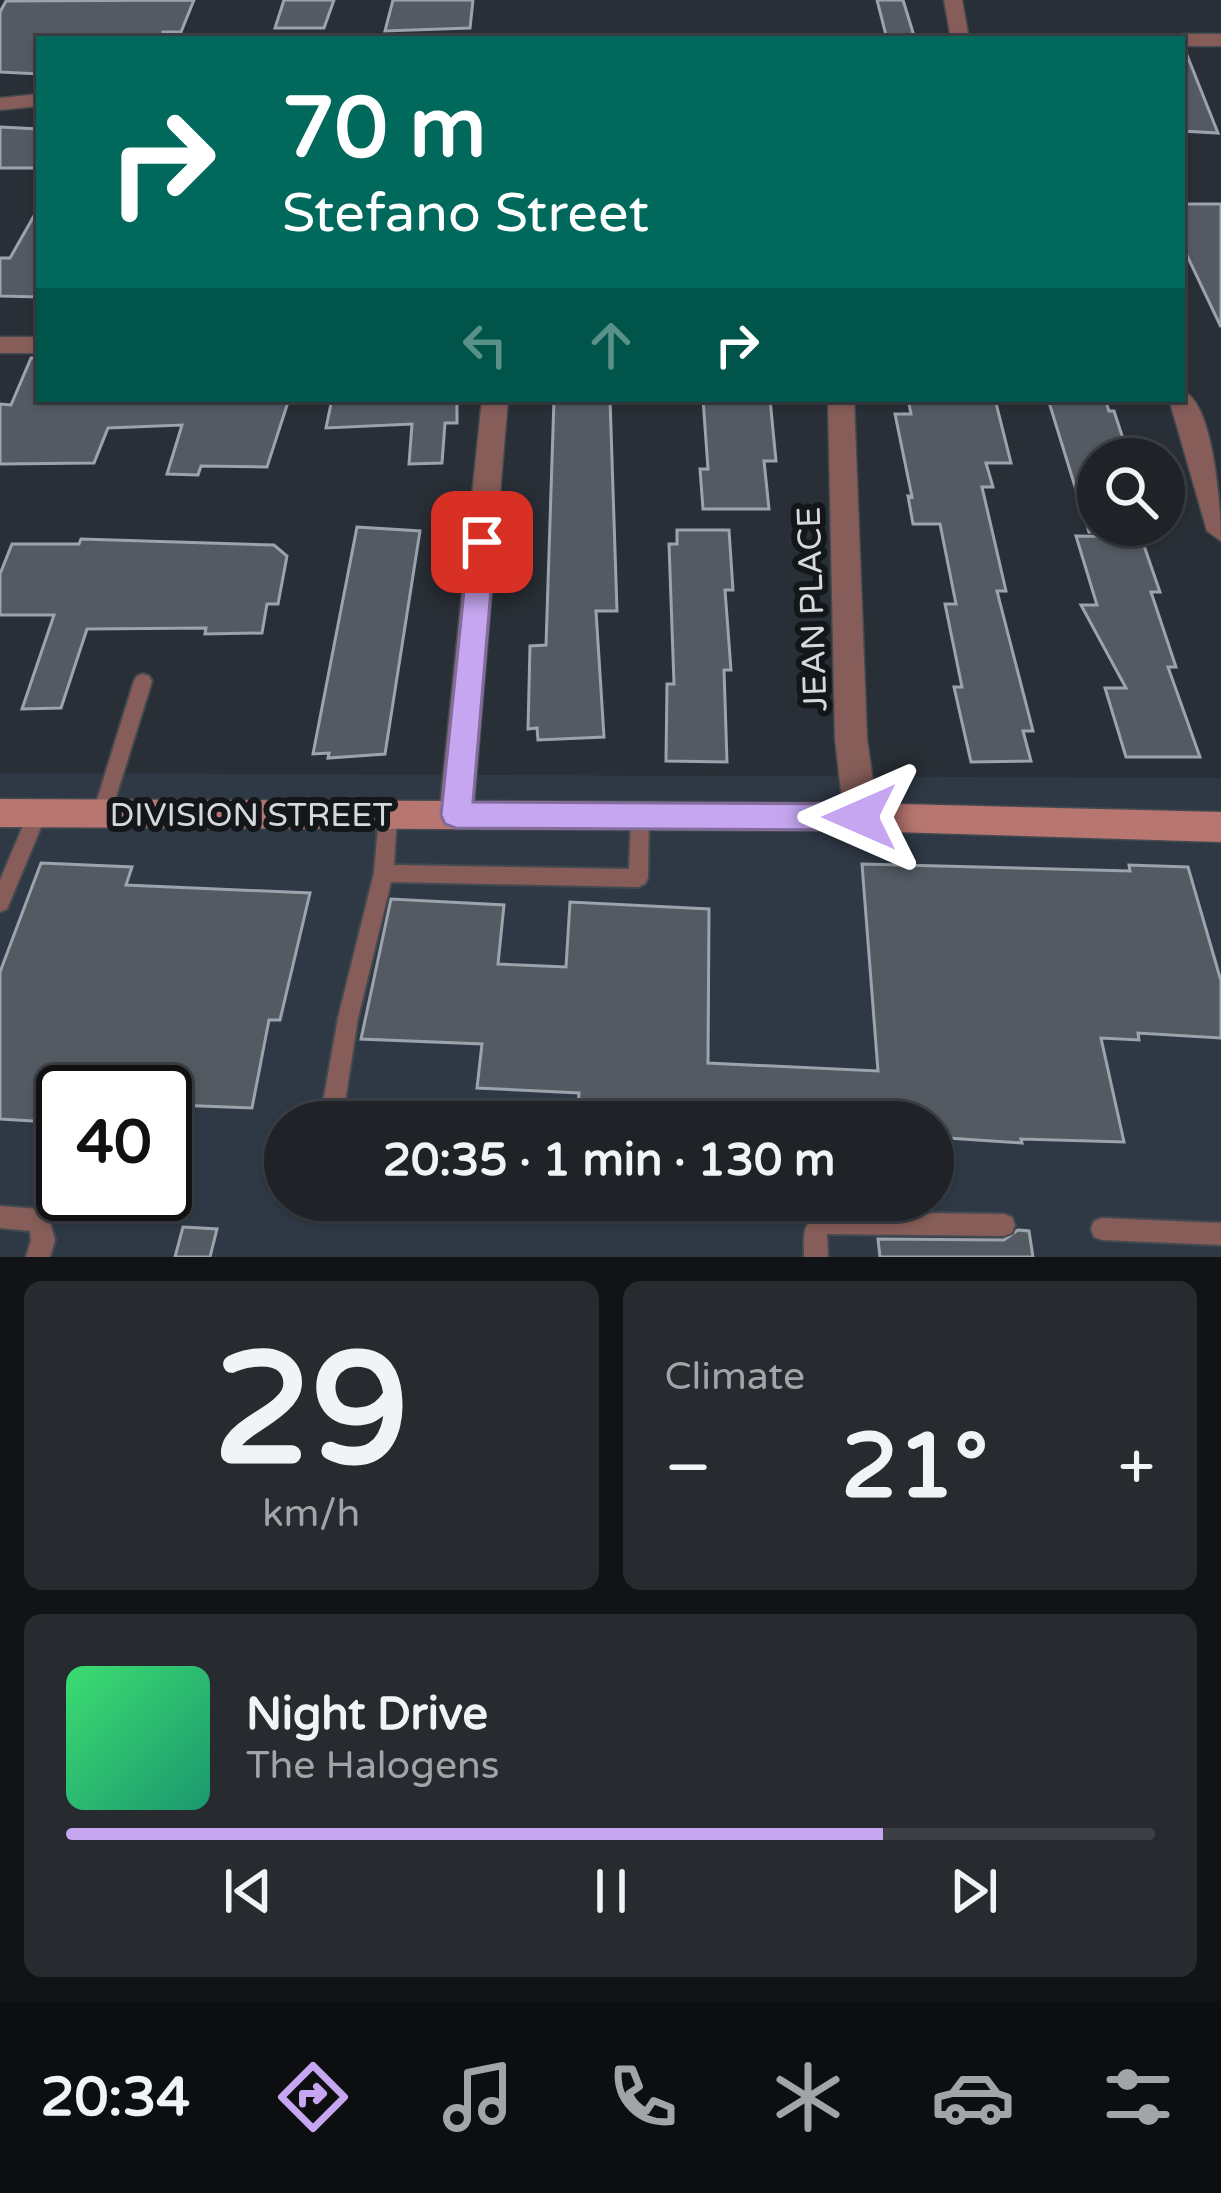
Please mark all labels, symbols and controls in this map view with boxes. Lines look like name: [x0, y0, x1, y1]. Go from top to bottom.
text: 70 m: [282, 79, 486, 180]
icon: right: [84, 84, 240, 240]
text: Stefano Street: [282, 181, 649, 246]
icon: left: [452, 312, 518, 378]
icon: ahead: [578, 312, 644, 378]
icon: right: [704, 312, 770, 378]
map controls: [1077, 438, 1185, 546]
button: search: [1077, 438, 1185, 546]
pin: [431, 491, 533, 593]
street label: JEAN PLACE: [789, 506, 836, 712]
icon: arrive: [449, 509, 515, 575]
position arrow: [797, 754, 923, 880]
street label: DIVISION STREET: [109, 796, 393, 835]
speed limit sign: 40: [36, 1065, 192, 1221]
text: 20:35 · 1 min · 130 m: [383, 1134, 835, 1188]
text: 29: [213, 1318, 409, 1506]
text: Climate: [665, 1353, 805, 1400]
text: 21°: [841, 1413, 988, 1522]
text: −: [665, 1428, 712, 1508]
text: +: [1118, 1428, 1155, 1508]
text: km/h: [262, 1490, 360, 1537]
text: Night Drive: [246, 1688, 488, 1742]
text: The Halogens: [246, 1742, 499, 1789]
icon: previous: [215, 1858, 281, 1924]
icon: pause: [578, 1858, 644, 1924]
icon: next: [941, 1858, 1007, 1924]
icon: directions: [271, 2055, 355, 2139]
icon: music: [436, 2055, 520, 2139]
icon: phone: [601, 2055, 685, 2139]
icon: climate: [766, 2055, 850, 2139]
icon: car: [931, 2055, 1015, 2139]
icon: filters: [1096, 2055, 1180, 2139]
text: 20:34: [41, 2065, 190, 2130]

